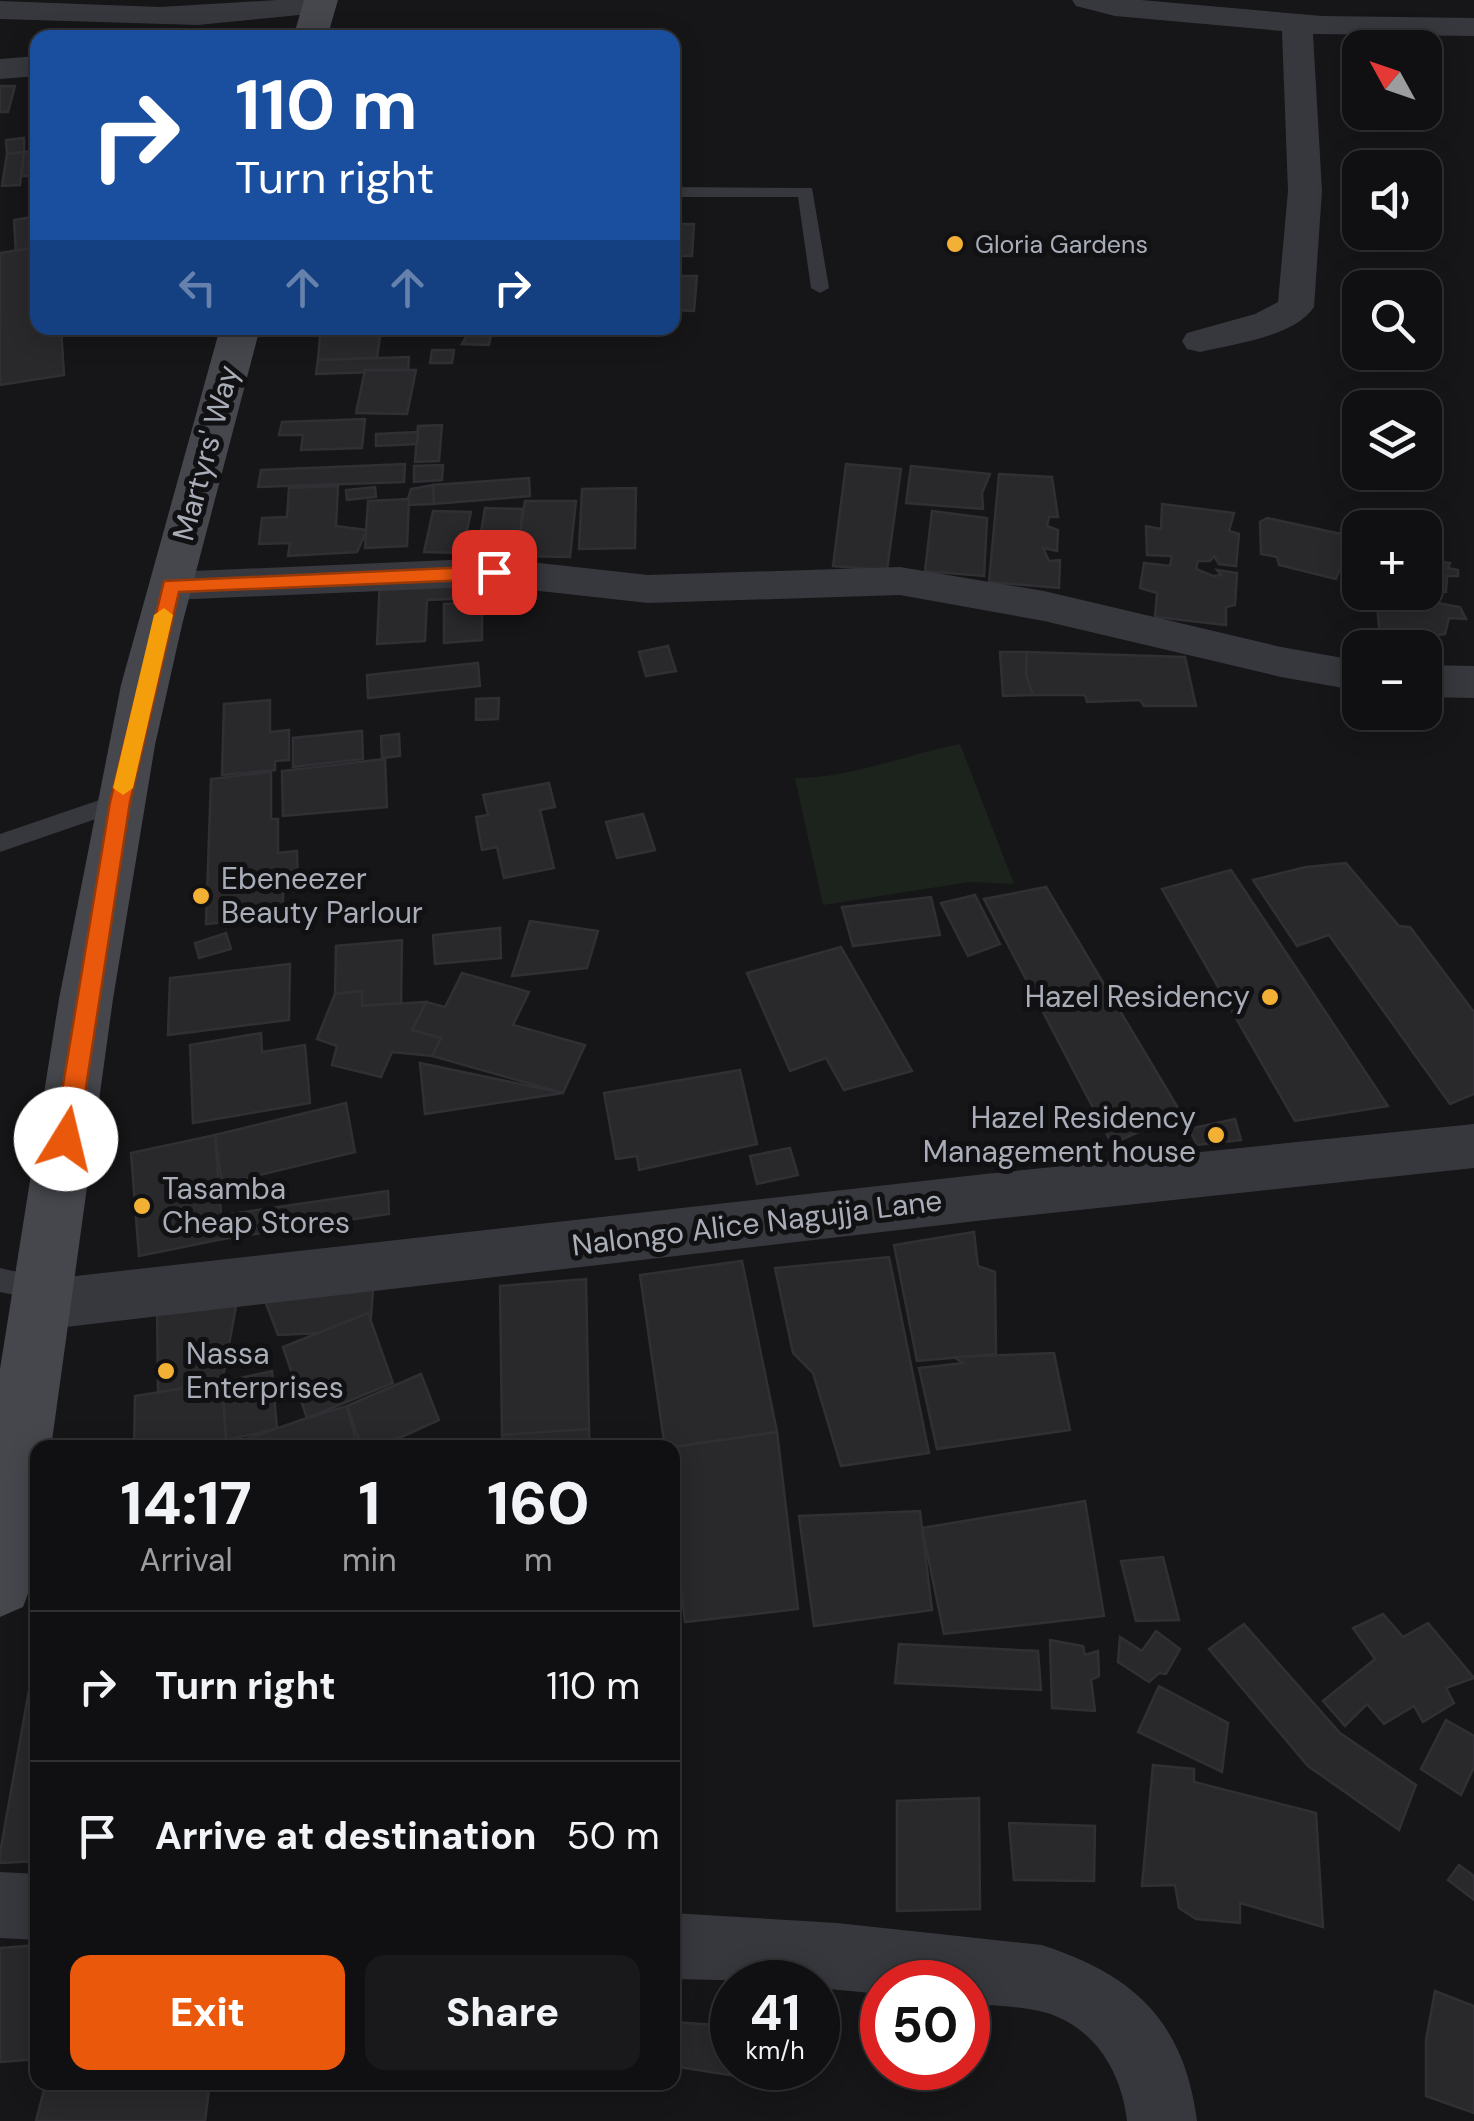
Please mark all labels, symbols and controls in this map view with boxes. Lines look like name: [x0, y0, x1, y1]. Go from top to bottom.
north arrow: [1342, 30, 1442, 130]
map controls: [1342, 30, 1442, 730]
text: 110 m: [235, 60, 418, 151]
icon: right: [70, 70, 200, 200]
text: Turn right: [235, 148, 434, 207]
button: sound: [1342, 150, 1442, 250]
place label: Gloria Gardens: [975, 228, 1148, 261]
marker: Gloria Gardens: [944, 233, 966, 255]
icon: left: [170, 260, 225, 315]
icon: ahead: [275, 260, 330, 315]
icon: ahead: [380, 260, 435, 315]
icon: right: [485, 260, 540, 315]
button: search: [1342, 270, 1442, 370]
street label: Martyrs' Way: [163, 361, 248, 545]
button: layers: [1342, 390, 1442, 490]
button: +: [1342, 510, 1442, 610]
pin: [452, 530, 537, 615]
icon: arrive: [467, 545, 522, 600]
button: −: [1342, 630, 1442, 730]
place label: Ebeneezer Beauty Parlour: [221, 859, 423, 932]
marker: Ebeneezer Beauty Parlour: [190, 885, 212, 907]
place label: Hazel Residency: [1025, 977, 1250, 1016]
marker: Hazel Residency: [1259, 986, 1281, 1008]
position arrow: [14, 1087, 118, 1191]
place label: Hazel Residency Management house: [923, 1098, 1196, 1171]
marker: Hazel Residency Management house: [1205, 1124, 1227, 1146]
place label: Tasamba Cheap Stores: [162, 1169, 350, 1242]
street label: Nalongo Alice Nagujja Lane: [569, 1180, 944, 1265]
marker: Tasamba Cheap Stores: [131, 1195, 153, 1217]
place label: Nassa Enterprises: [186, 1334, 344, 1407]
marker: Nassa Enterprises: [155, 1360, 177, 1382]
text: 14:17: [120, 1464, 252, 1543]
text: 1: [358, 1464, 380, 1543]
text: 160: [487, 1464, 590, 1543]
text: Arrival: [139, 1539, 233, 1581]
text: min: [342, 1539, 397, 1581]
text: m: [524, 1539, 553, 1581]
icon: right: [70, 1659, 125, 1714]
text: Turn right: [155, 1661, 336, 1711]
text: 110 m: [546, 1661, 640, 1711]
icon: arrive: [70, 1809, 125, 1864]
text: Arrive at destination: [155, 1811, 537, 1861]
text: 50 m: [567, 1811, 660, 1861]
button: Exit: [70, 1955, 345, 2070]
button: Share: [365, 1955, 640, 2070]
speed limit sign: 50: [860, 1960, 990, 2090]
text: 41: [750, 1980, 800, 2046]
text: km/h: [745, 2034, 805, 2067]

